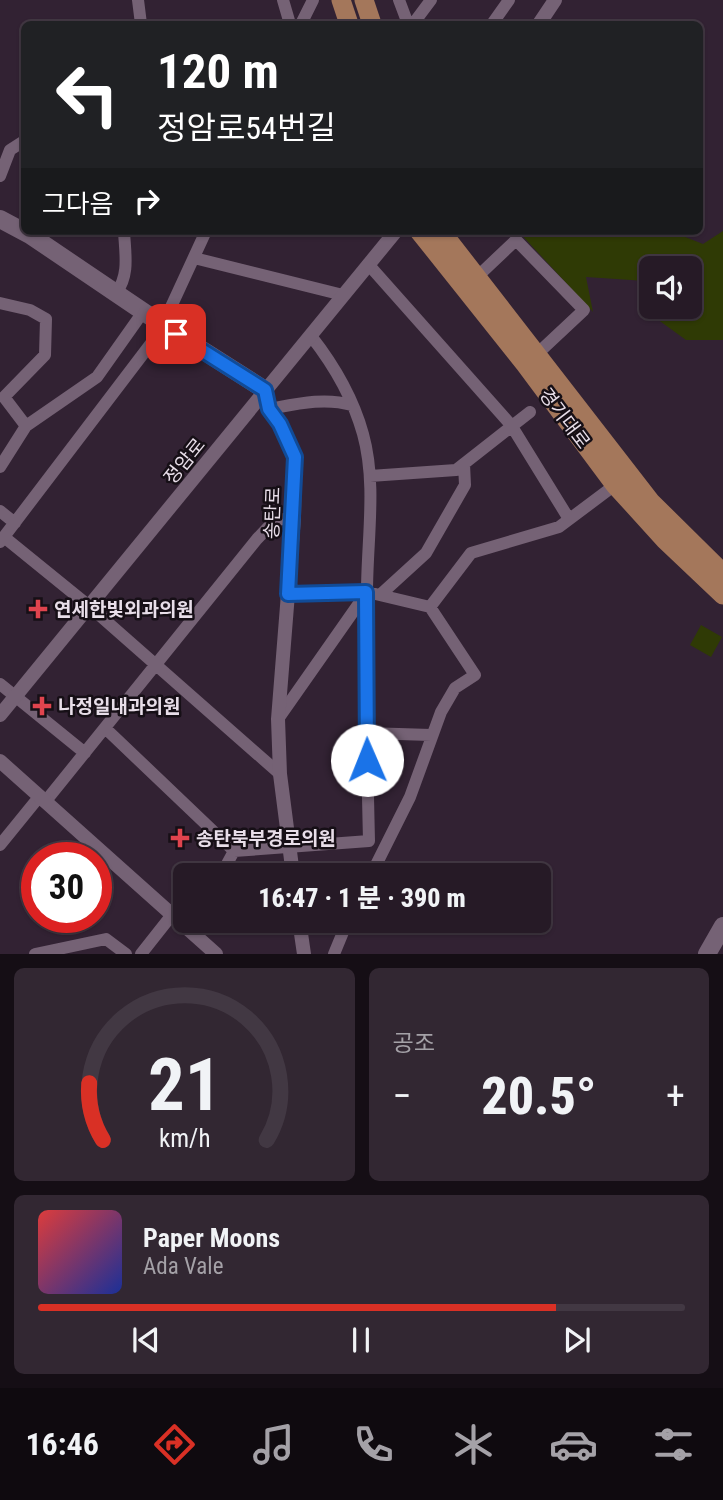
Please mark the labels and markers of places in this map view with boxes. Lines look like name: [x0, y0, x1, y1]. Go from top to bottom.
pin: [146, 304, 206, 364]
place label: 연세한빛외과의원: [54, 598, 194, 621]
marker: 연세한빛외과의원: [28, 599, 48, 619]
place label: 나정일내과의원: [58, 695, 180, 718]
marker: 나정일내과의원: [32, 696, 52, 716]
place label: 송탄북부경로의원: [196, 827, 336, 850]
marker: 송탄북부경로의원: [170, 828, 190, 848]

